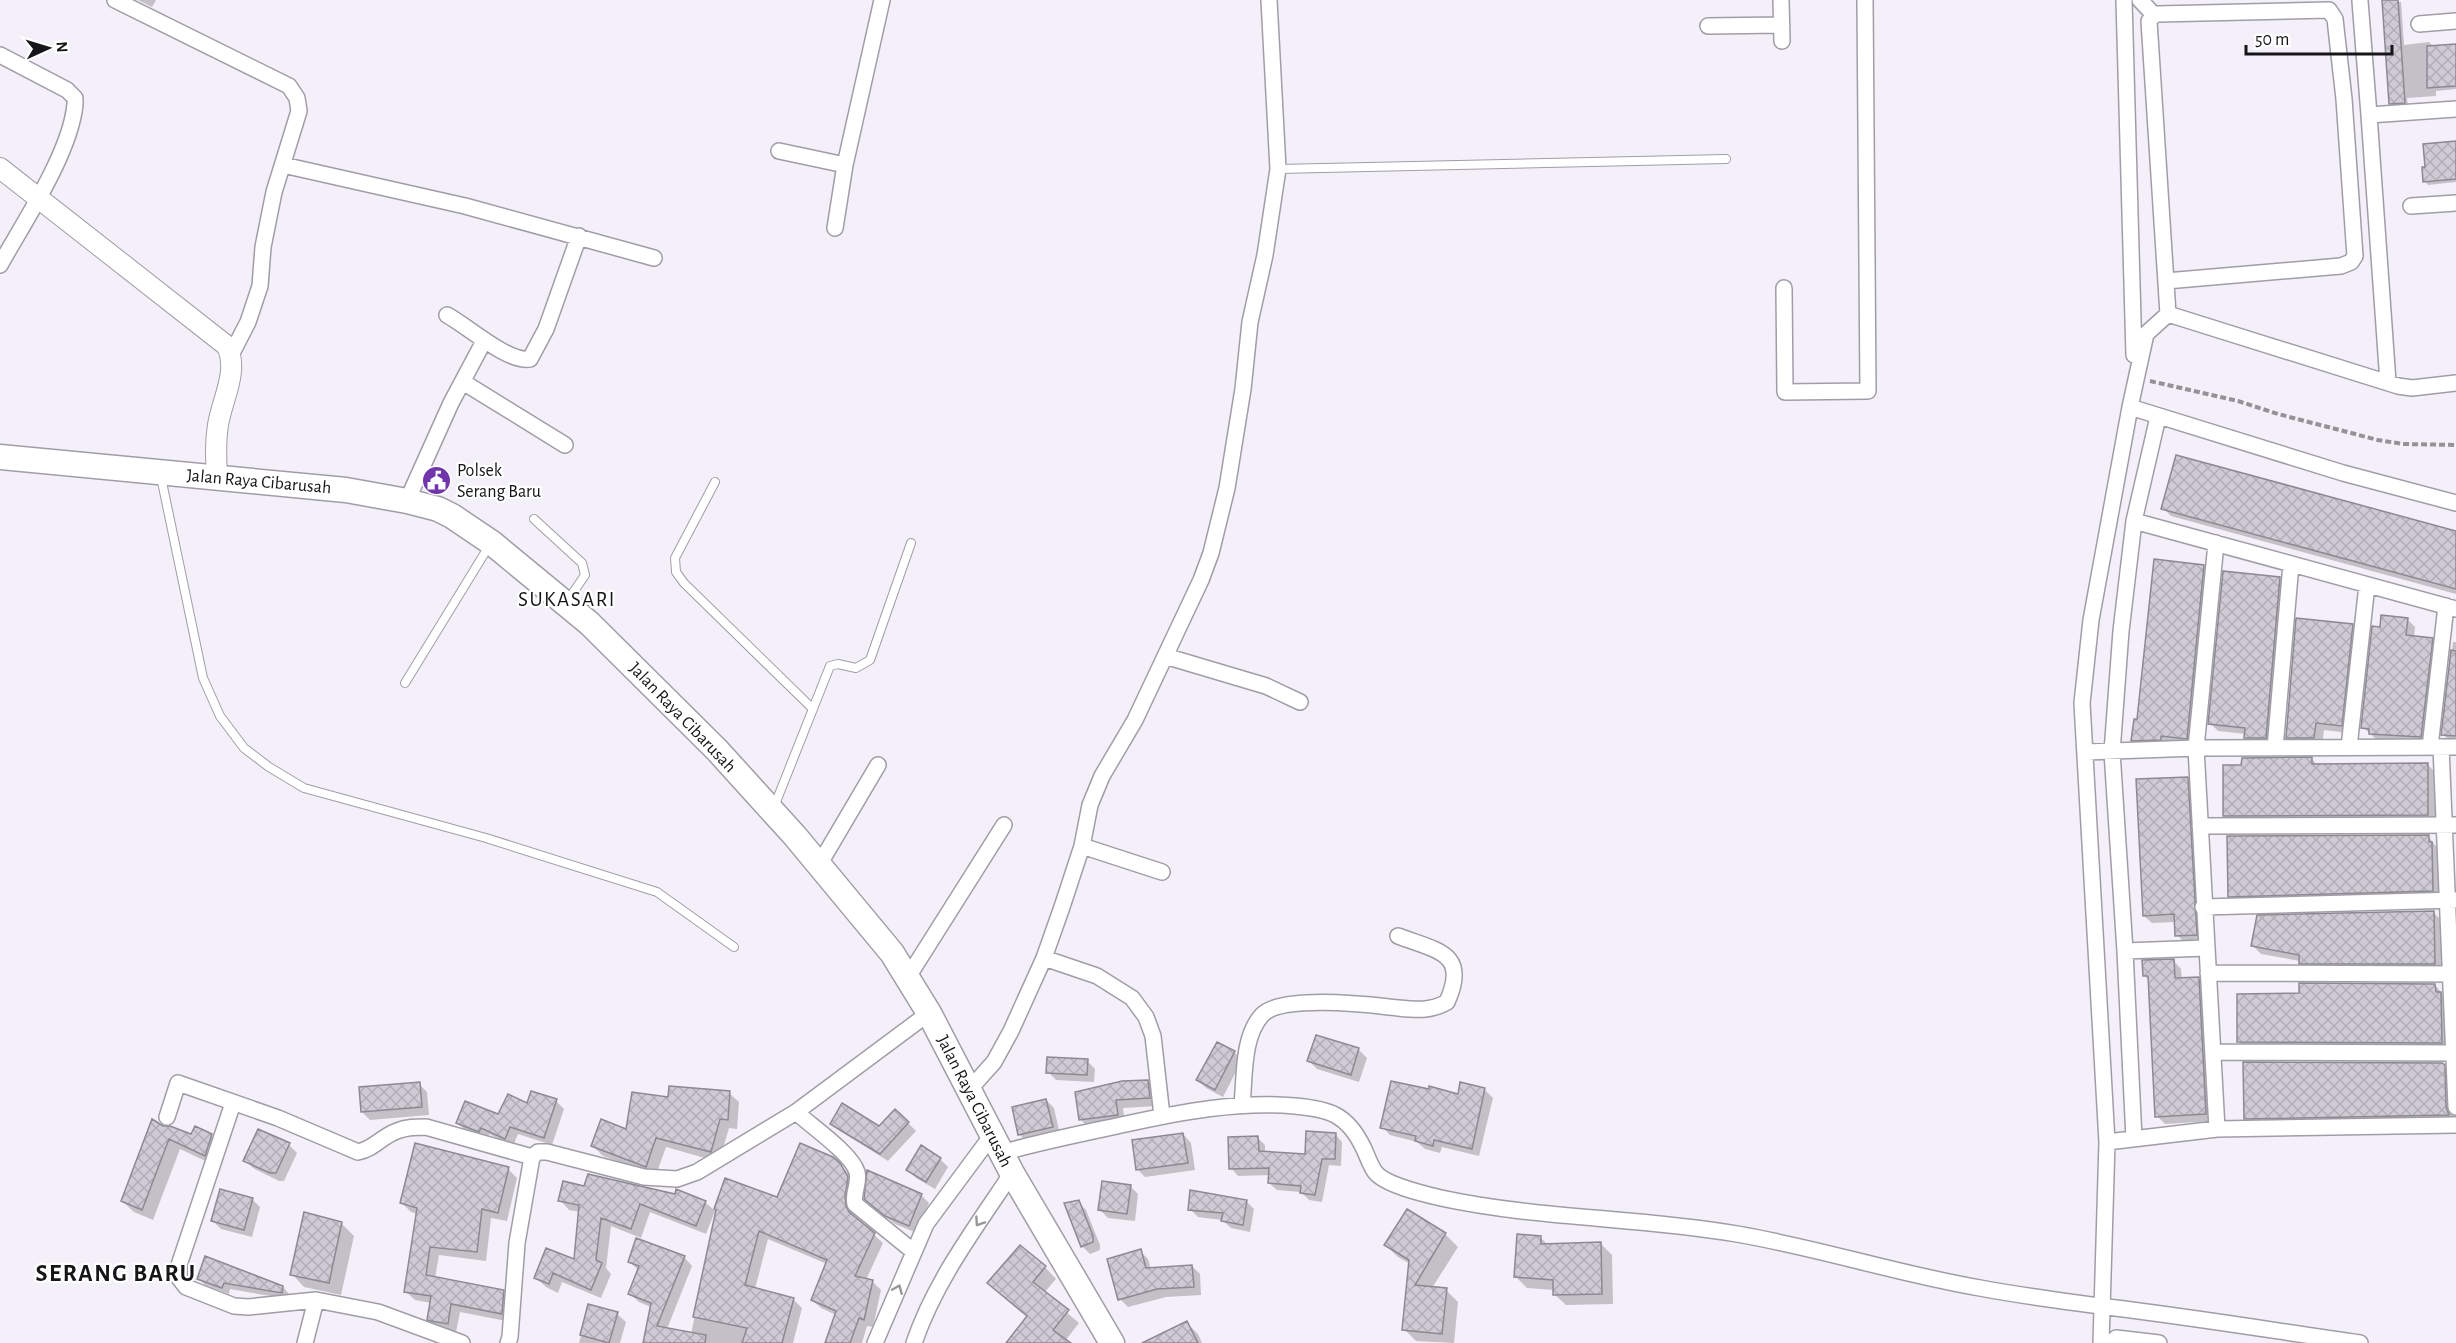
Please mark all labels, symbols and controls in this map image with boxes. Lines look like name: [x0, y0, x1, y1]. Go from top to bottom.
north arrow: [18, 18, 78, 78]
scale bar: [2246, 18, 2392, 56]
text: 50 m: [2255, 31, 2289, 49]
text: N: [54, 41, 70, 53]
place label: Polsek Serang Baru: [457, 462, 541, 501]
public building icon: Polsek Serang Baru: [420, 464, 452, 496]
street label: Jalan Raya Cibarusah: [186, 467, 332, 497]
district label: SUKASARI: [518, 589, 616, 610]
street label: Jalan Raya Cibarusah: [625, 659, 739, 776]
street label: Jalan Raya Cibarusah: [933, 1033, 1015, 1170]
one-way arrow: [975, 1215, 986, 1226]
district label: SERANG BARU: [35, 1262, 197, 1286]
one-way arrow: [891, 1285, 903, 1296]

